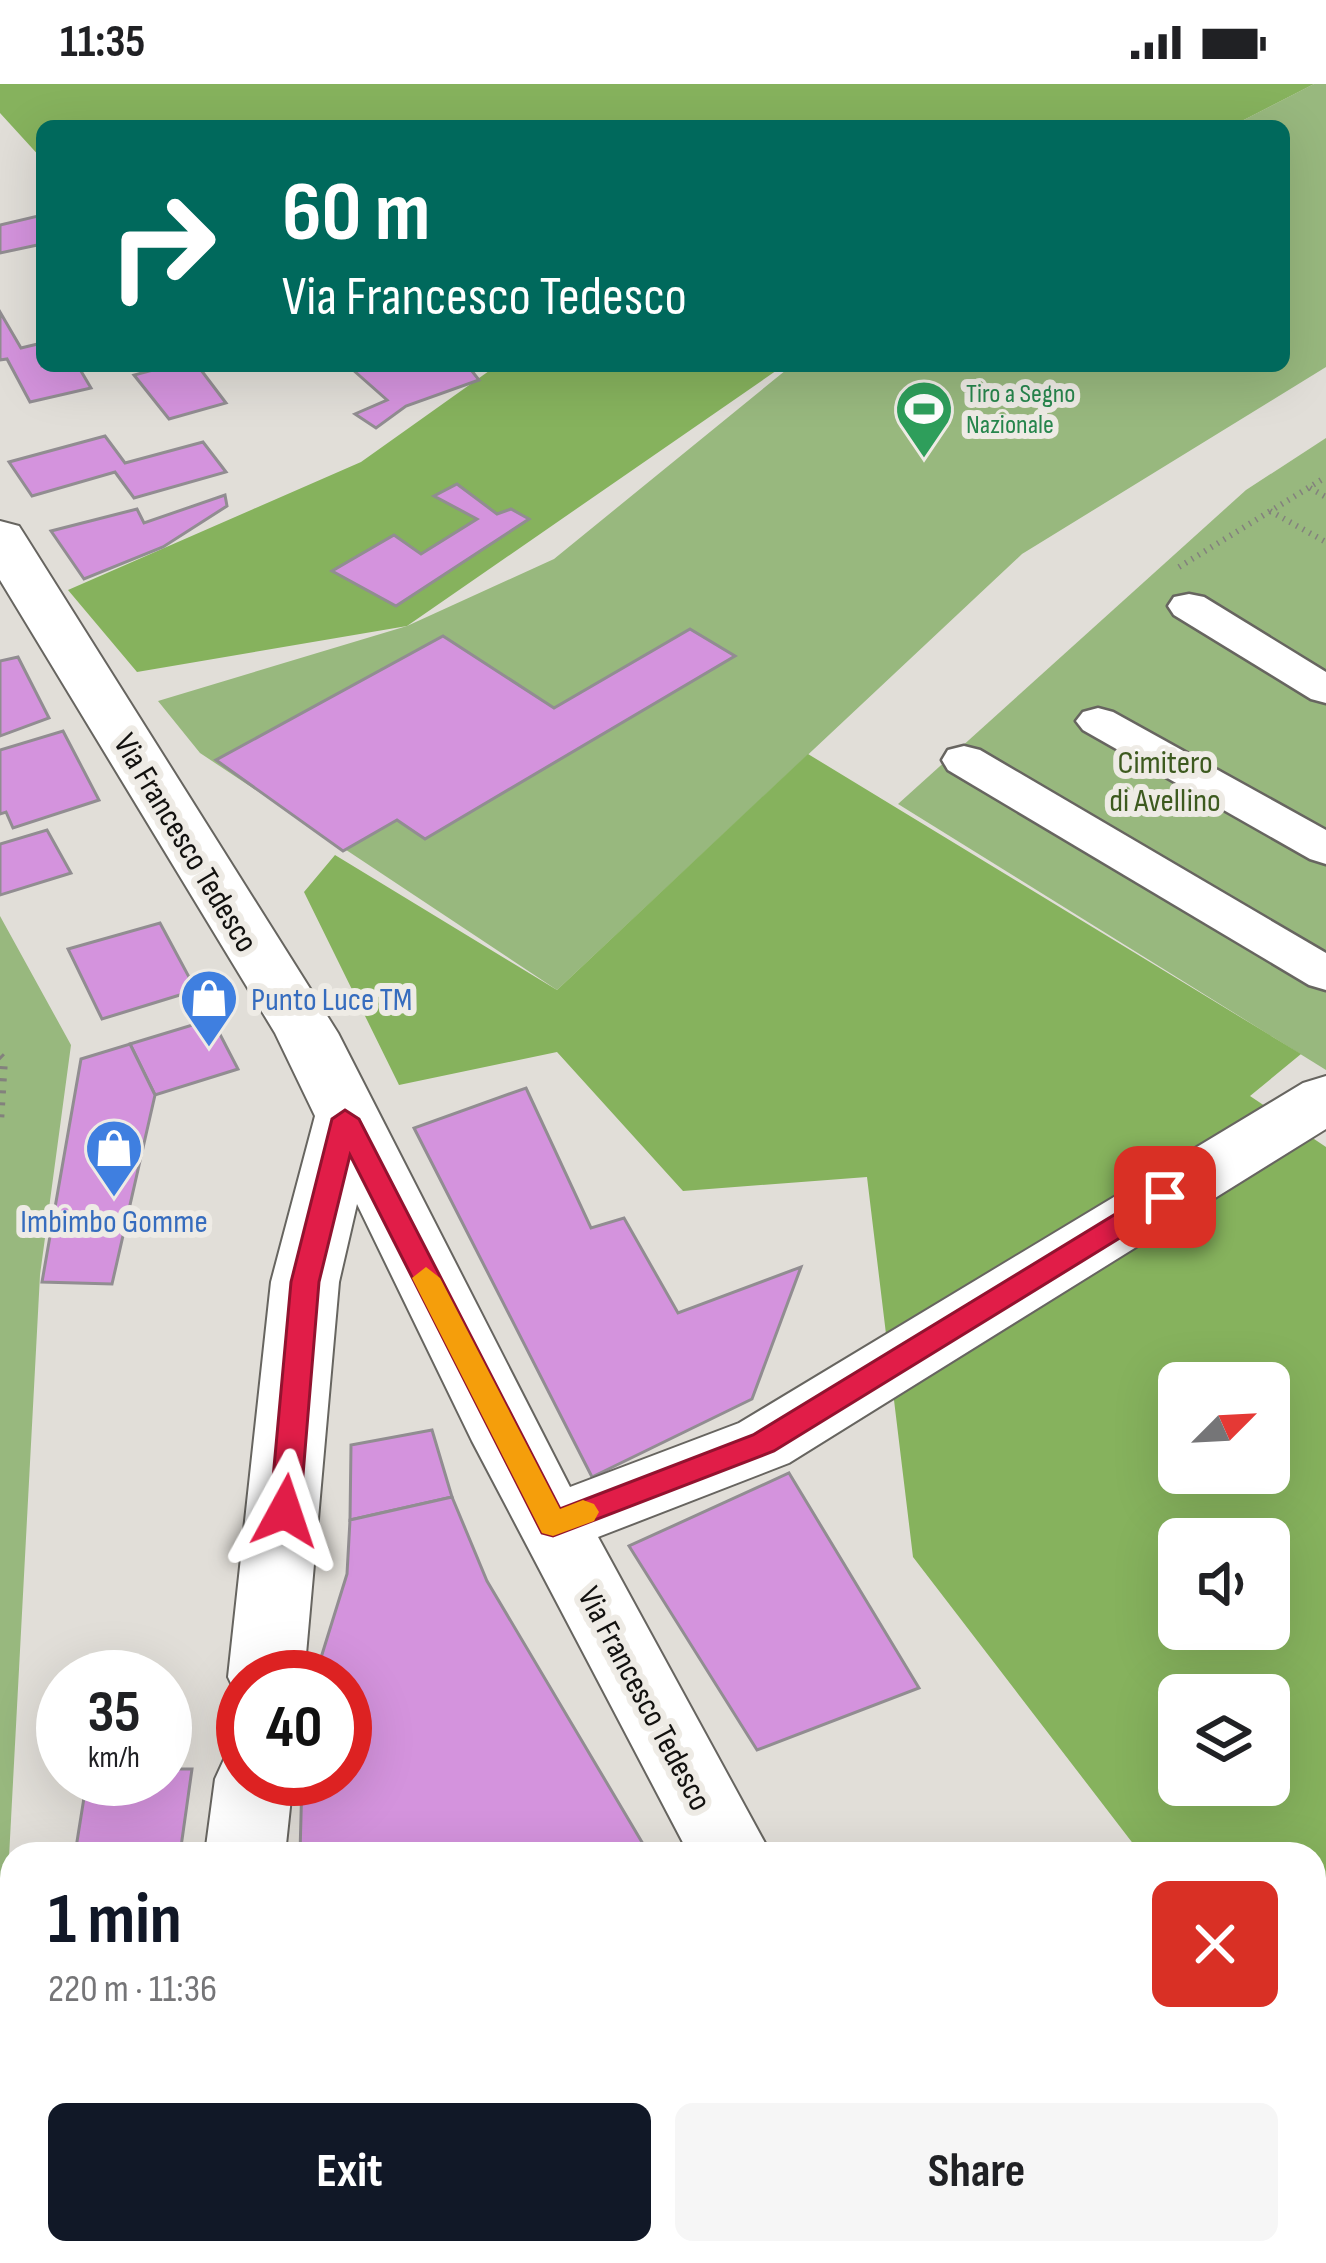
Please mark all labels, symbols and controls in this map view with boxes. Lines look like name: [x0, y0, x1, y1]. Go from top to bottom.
text: 11:35: [60, 15, 145, 70]
text: 60 m: [282, 163, 430, 264]
icon: right: [84, 168, 240, 324]
text: Via Francesco Tedesco: [282, 265, 687, 330]
sports icon: Tiro a Segno Nazionale: [893, 378, 955, 460]
place label: Tiro a Segno Nazionale: [966, 378, 1075, 441]
street label: Via Francesco Tedesco: [104, 727, 266, 959]
park label: Cimitero di Avellino: [1109, 743, 1221, 821]
shop icon: Punto Luce TM: [178, 967, 240, 1049]
place label: Punto Luce TM: [251, 980, 412, 1020]
shop icon: Imbimbo Gomme: [83, 1117, 145, 1199]
pin: [1114, 1146, 1216, 1248]
icon: arrive: [1132, 1164, 1198, 1230]
place label: Imbimbo Gomme: [20, 1202, 208, 1242]
north arrow: [1158, 1362, 1290, 1494]
map controls: [1158, 1362, 1290, 1806]
position arrow: [222, 1448, 348, 1574]
button: sound: [1158, 1518, 1290, 1650]
street label: Via Francesco Tedesco: [568, 1580, 720, 1818]
speed limit sign: 40: [216, 1650, 372, 1806]
button: layers: [1158, 1674, 1290, 1806]
text: 35: [87, 1677, 141, 1749]
text: km/h: [88, 1740, 140, 1776]
text: 1 min: [48, 1877, 182, 1964]
button: close: [1152, 1881, 1278, 2007]
text: 220 m · 11:36: [48, 1966, 217, 2013]
button: Exit: [48, 2103, 651, 2241]
button: Share: [675, 2103, 1278, 2241]

